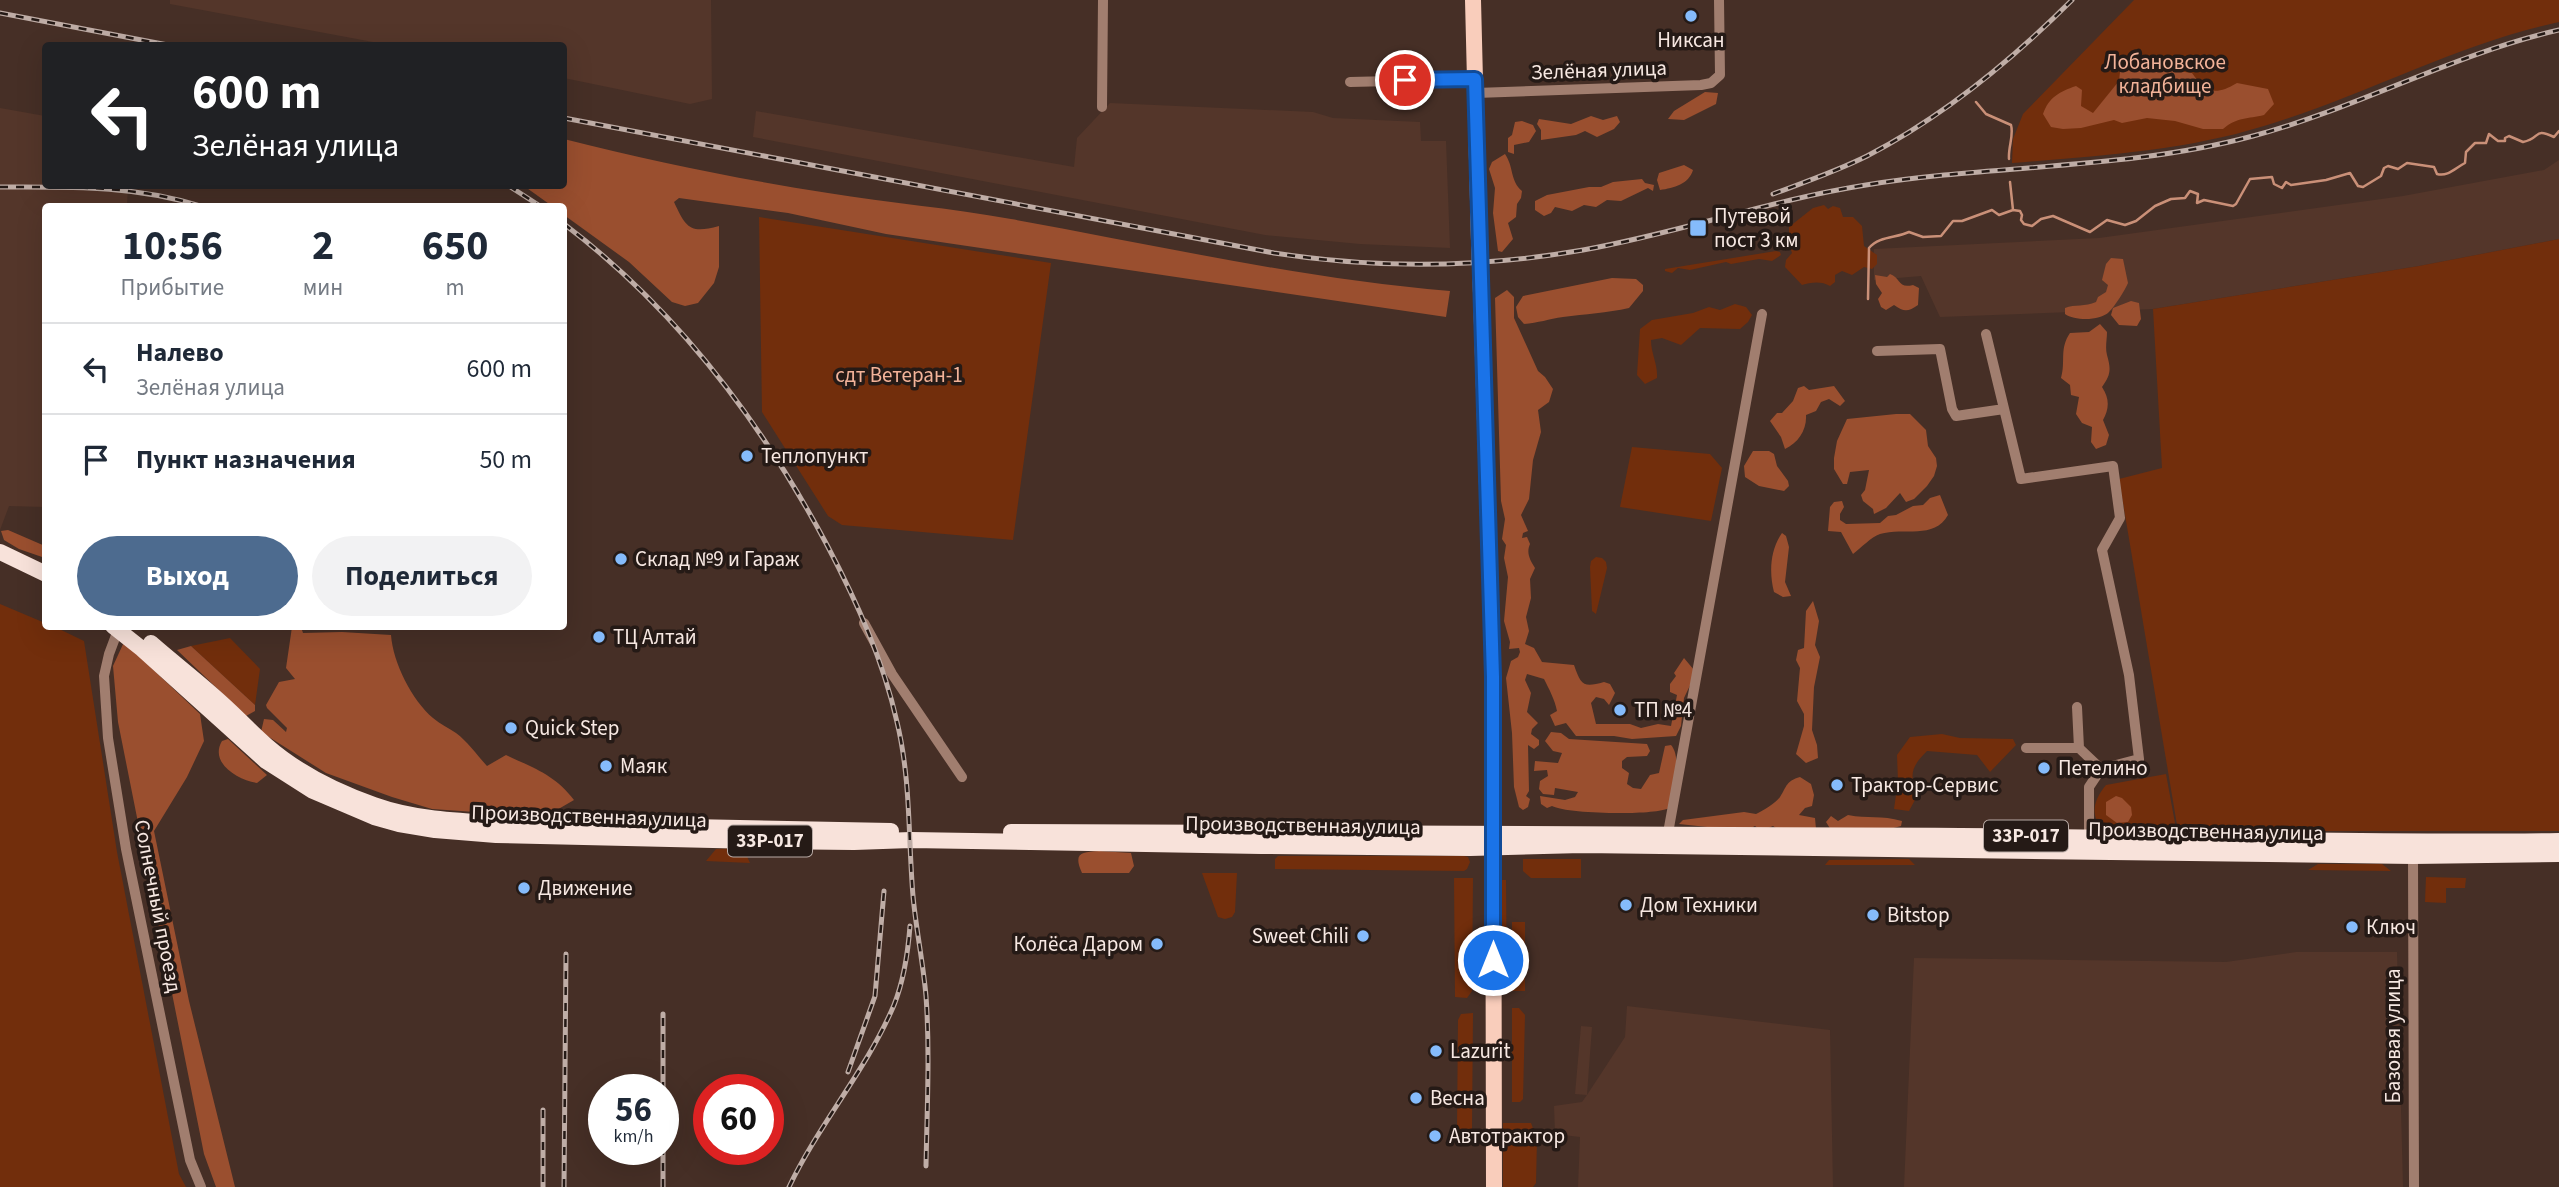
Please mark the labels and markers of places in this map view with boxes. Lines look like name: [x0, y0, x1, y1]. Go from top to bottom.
marker: Никсан: [1683, 8, 1699, 24]
place label: Никсан: [1657, 25, 1725, 55]
pin: [1375, 50, 1435, 110]
place label: Путевой пост 3 км: [1714, 201, 1799, 255]
marker: Путевой пост 3 км: [1688, 218, 1708, 238]
place label: Теплопункт: [761, 441, 869, 471]
marker: Теплопункт: [739, 448, 755, 464]
place label: Склад №9 и Гараж: [635, 544, 800, 574]
marker: Склад №9 и Гараж: [613, 551, 629, 567]
place label: ТЦ Алтай: [613, 622, 697, 652]
marker: ТЦ Алтай: [591, 629, 607, 645]
place label: ТП №4: [1634, 695, 1692, 725]
marker: ТП №4: [1612, 702, 1628, 718]
place label: Quick Step: [525, 713, 619, 743]
marker: Quick Step: [503, 720, 519, 736]
place label: Маяк: [620, 751, 668, 781]
place label: Петелино: [2058, 753, 2148, 783]
marker: Маяк: [598, 758, 614, 774]
marker: Петелино: [2036, 760, 2052, 776]
place label: Трактор-Сервис: [1851, 770, 1999, 800]
marker: Трактор-Сервис: [1829, 777, 1845, 793]
place label: Движение: [538, 873, 633, 903]
marker: Движение: [516, 880, 532, 896]
place label: Дом Техники: [1640, 890, 1758, 920]
marker: Дом Техники: [1618, 897, 1634, 913]
place label: Bitstop: [1887, 900, 1950, 930]
marker: Bitstop: [1865, 907, 1881, 923]
place label: Ключ: [2366, 912, 2416, 942]
marker: Ключ: [2344, 919, 2360, 935]
place label: Sweet Chili: [1252, 921, 1349, 951]
marker: Sweet Chili: [1355, 928, 1371, 944]
place label: Колёса Даром: [1013, 929, 1143, 959]
marker: Колёса Даром: [1149, 936, 1165, 952]
place label: Lazurit: [1450, 1036, 1510, 1066]
marker: Lazurit: [1428, 1043, 1444, 1059]
place label: Весна: [1430, 1083, 1485, 1113]
marker: Весна: [1408, 1090, 1424, 1106]
place label: Автотрактор: [1449, 1121, 1565, 1151]
marker: Автотрактор: [1427, 1128, 1443, 1144]

